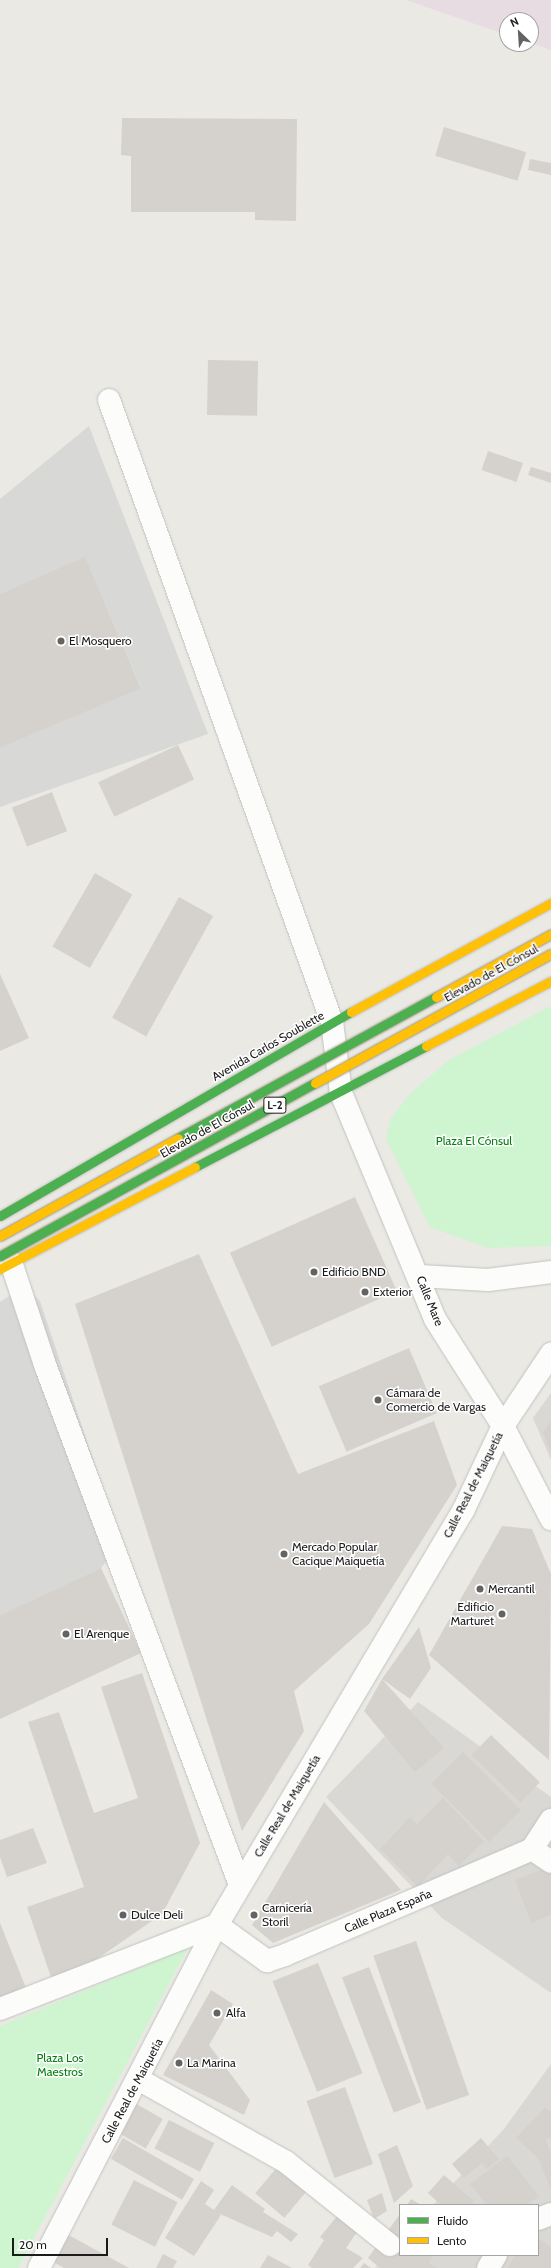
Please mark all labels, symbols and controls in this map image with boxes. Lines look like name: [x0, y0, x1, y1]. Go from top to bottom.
north arrow: [499, 12, 539, 52]
text: N: [508, 14, 521, 30]
place label: El Mosquero: [69, 634, 132, 648]
marker: El Mosquero: [56, 636, 66, 646]
street label: Elevado de El Cónsul: [441, 941, 541, 1005]
street label: Avenida Carlos Soublette: [209, 1008, 327, 1084]
road number: L-2: [263, 1096, 287, 1114]
street label: Elevado de El Cónsul: [157, 1097, 257, 1161]
park label: Plaza El Cónsul: [436, 1134, 512, 1148]
place label: Edificio BND: [322, 1265, 386, 1279]
marker: Edificio BND: [309, 1267, 319, 1277]
street label: Calle Mare: [413, 1274, 447, 1328]
place label: Exterior: [373, 1285, 412, 1299]
marker: Exterior: [360, 1287, 370, 1297]
place label: Cámara de Comercio de Vargas: [386, 1386, 486, 1414]
marker: Cámara de Comercio de Vargas: [373, 1395, 383, 1405]
street label: Calle Real de Maiquetía: [440, 1430, 506, 1540]
place label: Mercado Popular Cacique Maiquetía: [292, 1540, 384, 1568]
marker: Mercado Popular Cacique Maiquetía: [279, 1549, 289, 1559]
place label: Mercantil: [488, 1582, 535, 1596]
marker: Mercantil: [475, 1584, 485, 1594]
place label: Edificio Marturet: [451, 1600, 494, 1628]
marker: Edificio Marturet: [497, 1609, 507, 1619]
place label: El Arenque: [74, 1627, 129, 1641]
marker: El Arenque: [61, 1629, 71, 1639]
street label: Calle Real de Maiquetía: [251, 1752, 323, 1860]
street label: Calle Plaza España: [342, 1886, 434, 1936]
place label: Carnicería Storil: [262, 1901, 312, 1929]
place label: Dulce Deli: [131, 1908, 183, 1922]
marker: Dulce Deli: [118, 1910, 128, 1920]
marker: Carnicería Storil: [249, 1910, 259, 1920]
place label: Alfa: [226, 2006, 246, 2020]
marker: Alfa: [211, 2007, 223, 2019]
street label: Calle Real de Maiquetía: [98, 2036, 166, 2146]
park label: Plaza Los Maestros: [37, 2051, 83, 2079]
place label: La Marina: [187, 2056, 236, 2070]
marker: La Marina: [174, 2058, 184, 2068]
legend: [399, 2204, 539, 2256]
text: Fluido: [437, 2213, 468, 2228]
scale bar: [14, 2230, 110, 2256]
text: Lento: [437, 2233, 466, 2248]
text: 20 m: [19, 2237, 47, 2252]

